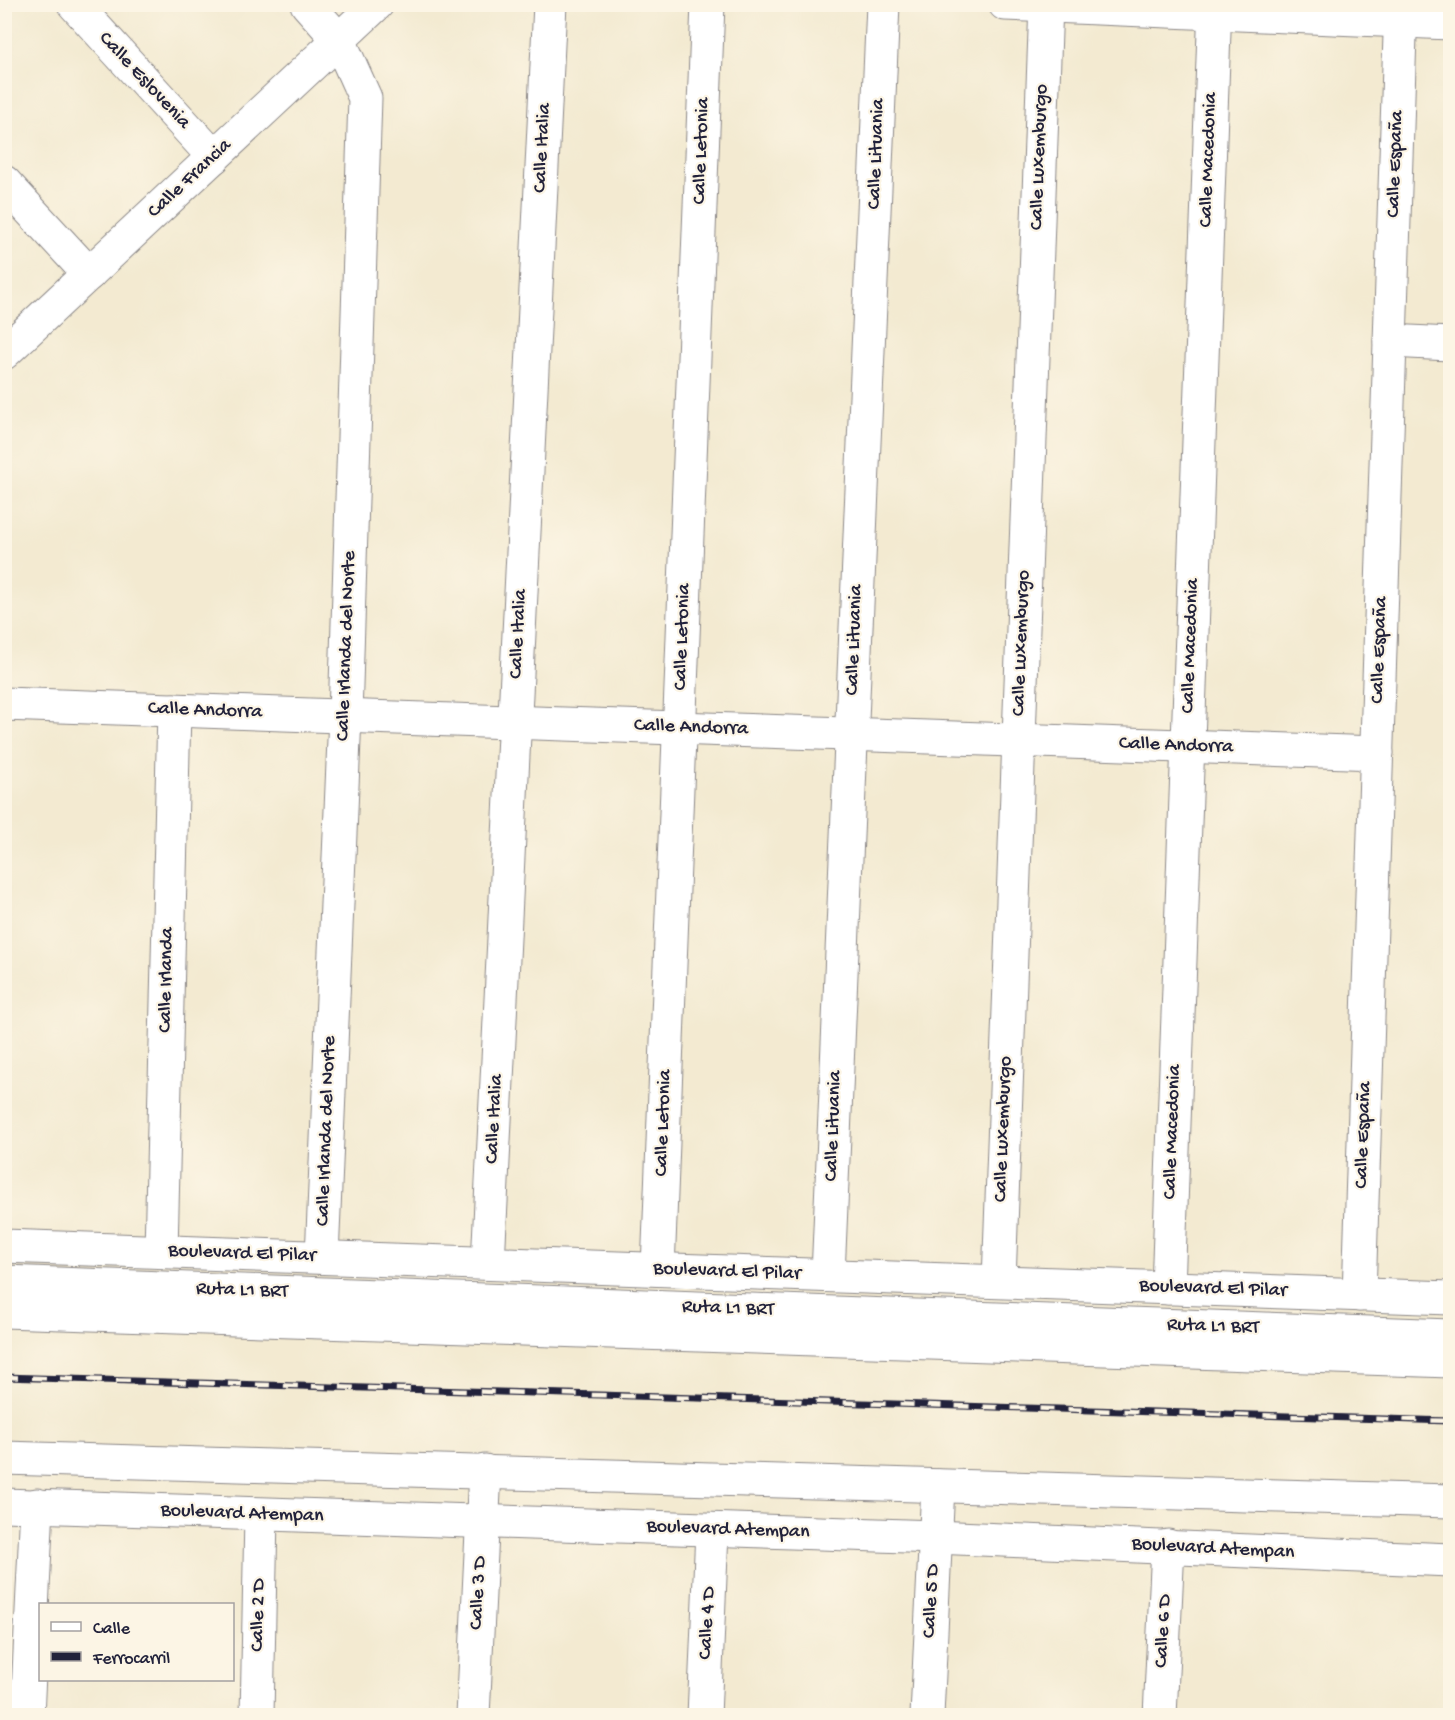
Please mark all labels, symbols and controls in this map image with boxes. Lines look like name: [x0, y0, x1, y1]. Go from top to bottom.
street label: Calle Eslovenia: [93, 28, 195, 135]
street label: Calle Luxemburgo: [1026, 83, 1054, 231]
street label: Calle Macedonia: [1195, 91, 1223, 228]
street label: Calle Letonia: [689, 96, 715, 205]
street label: Calle Lituania: [864, 97, 890, 210]
street label: Calle Italia: [529, 102, 557, 193]
street label: Calle España: [1383, 109, 1409, 218]
street label: Calle Francia: [143, 134, 237, 224]
street label: Calle Irlanda del Norte: [332, 550, 362, 742]
street label: Calle Luxemburgo: [1008, 569, 1036, 717]
street label: Calle Macedonia: [1177, 577, 1205, 714]
street label: Calle Letonia: [670, 582, 696, 691]
street label: Calle Lituania: [842, 583, 868, 696]
street label: Calle Italia: [505, 588, 533, 679]
street label: Calle España: [1367, 595, 1393, 704]
street label: Calle Andorra: [147, 698, 263, 725]
street label: Calle Andorra: [633, 715, 749, 742]
street label: Calle Andorra: [1118, 733, 1234, 760]
street label: Calle Irlanda: [155, 926, 179, 1033]
street label: Calle Irlanda del Norte: [312, 1035, 342, 1227]
street label: Calle Luxemburgo: [990, 1055, 1018, 1203]
street label: Calle Macedonia: [1159, 1063, 1187, 1200]
street label: Calle Letonia: [651, 1068, 677, 1177]
street label: Calle Lituania: [821, 1069, 847, 1182]
street label: Calle Italia: [481, 1073, 509, 1164]
street label: Calle España: [1351, 1080, 1377, 1189]
street label: Boulevard El Pilar: [167, 1240, 318, 1268]
street label: Boulevard El Pilar: [652, 1258, 803, 1286]
street label: Boulevard El Pilar: [1138, 1275, 1289, 1303]
street label: Ruta L1 BRT: [195, 1278, 290, 1304]
street label: Ruta L1 BRT: [681, 1296, 776, 1322]
street label: Ruta L1 BRT: [1166, 1314, 1261, 1340]
street label: Boulevard Atempan: [159, 1500, 324, 1528]
street label: Boulevard Atempan: [645, 1516, 810, 1544]
street label: Boulevard Atempan: [1130, 1533, 1296, 1565]
street label: Calle 3 D: [466, 1555, 492, 1631]
street label: Calle 5 D: [919, 1562, 945, 1639]
street label: Calle 2 D: [247, 1577, 271, 1652]
street label: Calle 4 D: [695, 1585, 721, 1660]
street label: Calle 6 D: [1151, 1593, 1177, 1668]
legend: [39, 1603, 234, 1681]
text: Calle: [93, 1619, 131, 1640]
text: Ferrocarril: [92, 1649, 170, 1670]

